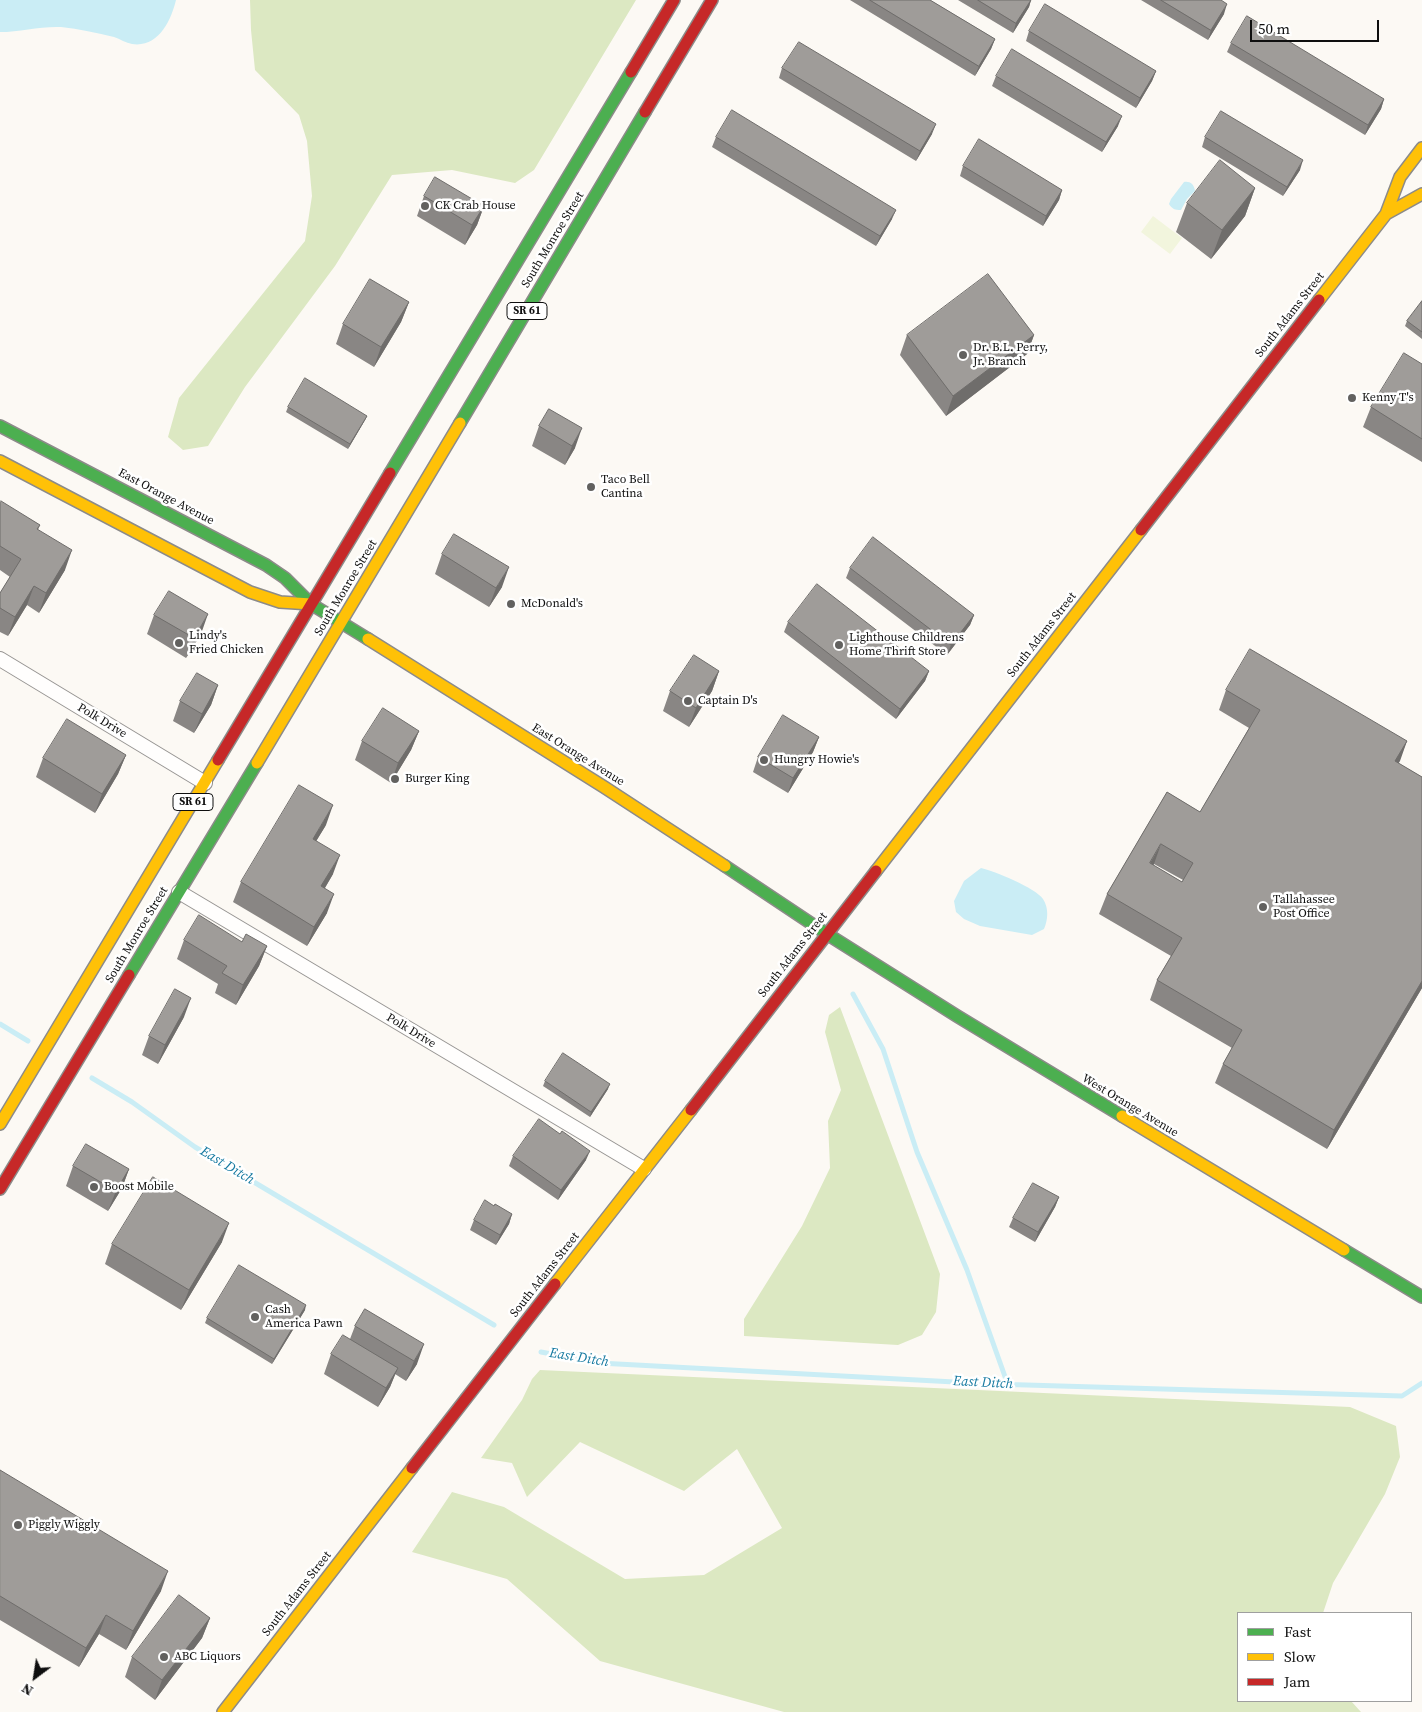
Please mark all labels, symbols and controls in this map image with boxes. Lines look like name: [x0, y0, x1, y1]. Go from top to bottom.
scale bar: [1252, 10, 1381, 42]
text: 50 m: [1258, 18, 1290, 39]
street label: South Monroe Street: [519, 189, 587, 291]
place label: CK Crab House: [435, 199, 516, 213]
marker: CK Crab House: [419, 200, 431, 212]
street label: South Adams Street: [1252, 270, 1328, 360]
road number: SR 61: [507, 302, 547, 320]
place label: Dr. B.L. Perry, Jr. Branch: [973, 341, 1048, 369]
marker: Dr. B.L. Perry, Jr. Branch: [957, 349, 969, 361]
place label: Kenny T's: [1362, 391, 1414, 405]
marker: Kenny T's: [1346, 392, 1358, 404]
street label: East Orange Avenue: [116, 466, 216, 528]
place label: Taco Bell Cantina: [601, 473, 650, 501]
marker: Taco Bell Cantina: [585, 481, 597, 493]
street label: South Monroe Street: [312, 537, 380, 639]
street label: South Adams Street: [1004, 590, 1080, 680]
place label: McDonald's: [521, 597, 583, 611]
marker: McDonald's: [505, 598, 517, 610]
place label: Lindy's Fried Chicken: [189, 629, 264, 657]
place label: Lighthouse Childrens Home Thrift Store: [849, 631, 964, 659]
marker: Lindy's Fried Chicken: [173, 637, 185, 649]
marker: Lighthouse Childrens Home Thrift Store: [833, 639, 845, 651]
place label: Captain D's: [698, 694, 758, 708]
marker: Captain D's: [682, 695, 694, 707]
street label: Polk Drive: [75, 701, 129, 741]
street label: East Orange Avenue: [529, 721, 627, 789]
place label: Hungry Howie's: [774, 753, 859, 767]
marker: Hungry Howie's: [758, 754, 770, 766]
place label: Burger King: [405, 772, 469, 786]
marker: Burger King: [389, 773, 401, 785]
road number: SR 61: [173, 794, 213, 810]
street label: South Monroe Street: [103, 884, 171, 986]
place label: Tallahassee Post Office: [1273, 893, 1335, 921]
marker: Tallahassee Post Office: [1257, 901, 1269, 913]
street label: South Adams Street: [755, 910, 831, 1000]
street label: Polk Drive: [384, 1011, 438, 1051]
street label: West Orange Avenue: [1079, 1072, 1181, 1140]
water label: East Ditch: [197, 1143, 257, 1189]
place label: Boost Mobile: [104, 1180, 174, 1194]
marker: Boost Mobile: [88, 1181, 100, 1193]
street label: South Adams Street: [507, 1230, 583, 1320]
place label: Cash America Pawn: [265, 1303, 343, 1331]
marker: Cash America Pawn: [249, 1311, 261, 1323]
water label: East Ditch: [548, 1345, 610, 1371]
water label: East Ditch: [953, 1373, 1013, 1393]
place label: Piggly Wiggly: [28, 1518, 100, 1532]
marker: Piggly Wiggly: [12, 1519, 24, 1531]
street label: South Adams Street: [259, 1549, 335, 1639]
legend: [1237, 1612, 1412, 1702]
text: Fast: [1284, 1621, 1311, 1642]
text: Slow: [1284, 1646, 1316, 1667]
place label: ABC Liquors: [174, 1650, 241, 1664]
marker: ABC Liquors: [158, 1651, 170, 1663]
north arrow: [10, 1652, 60, 1702]
text: Jam: [1284, 1671, 1310, 1692]
text: N: [18, 1679, 37, 1701]

